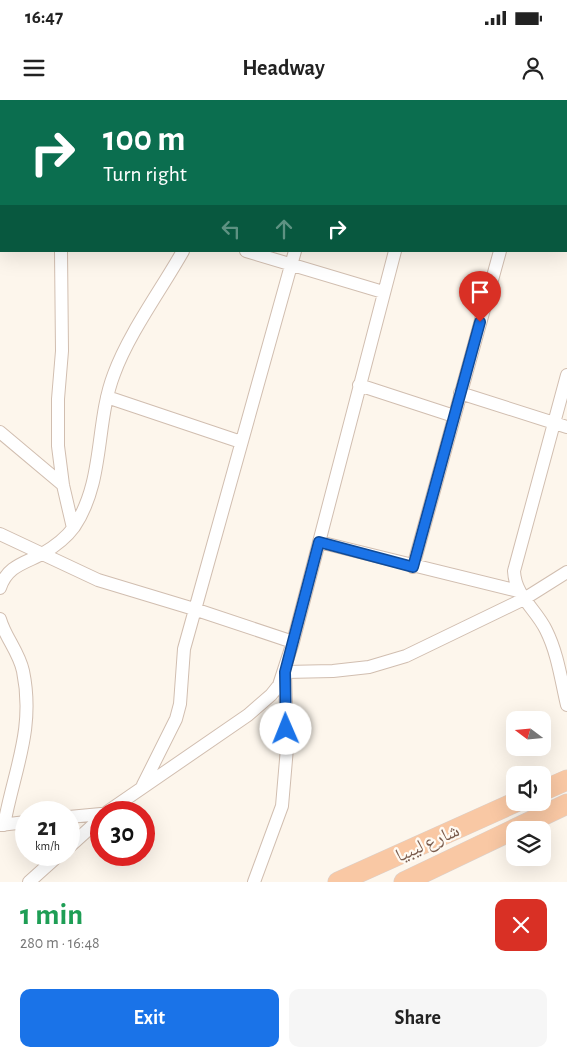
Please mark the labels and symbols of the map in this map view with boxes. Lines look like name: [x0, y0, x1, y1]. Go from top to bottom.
pin: [459, 271, 501, 322]
position arrow: [259, 702, 311, 754]
north arrow: [506, 711, 551, 756]
speed limit sign: 30: [90, 801, 155, 866]
street label: شارع ليبيا: [393, 821, 463, 867]

